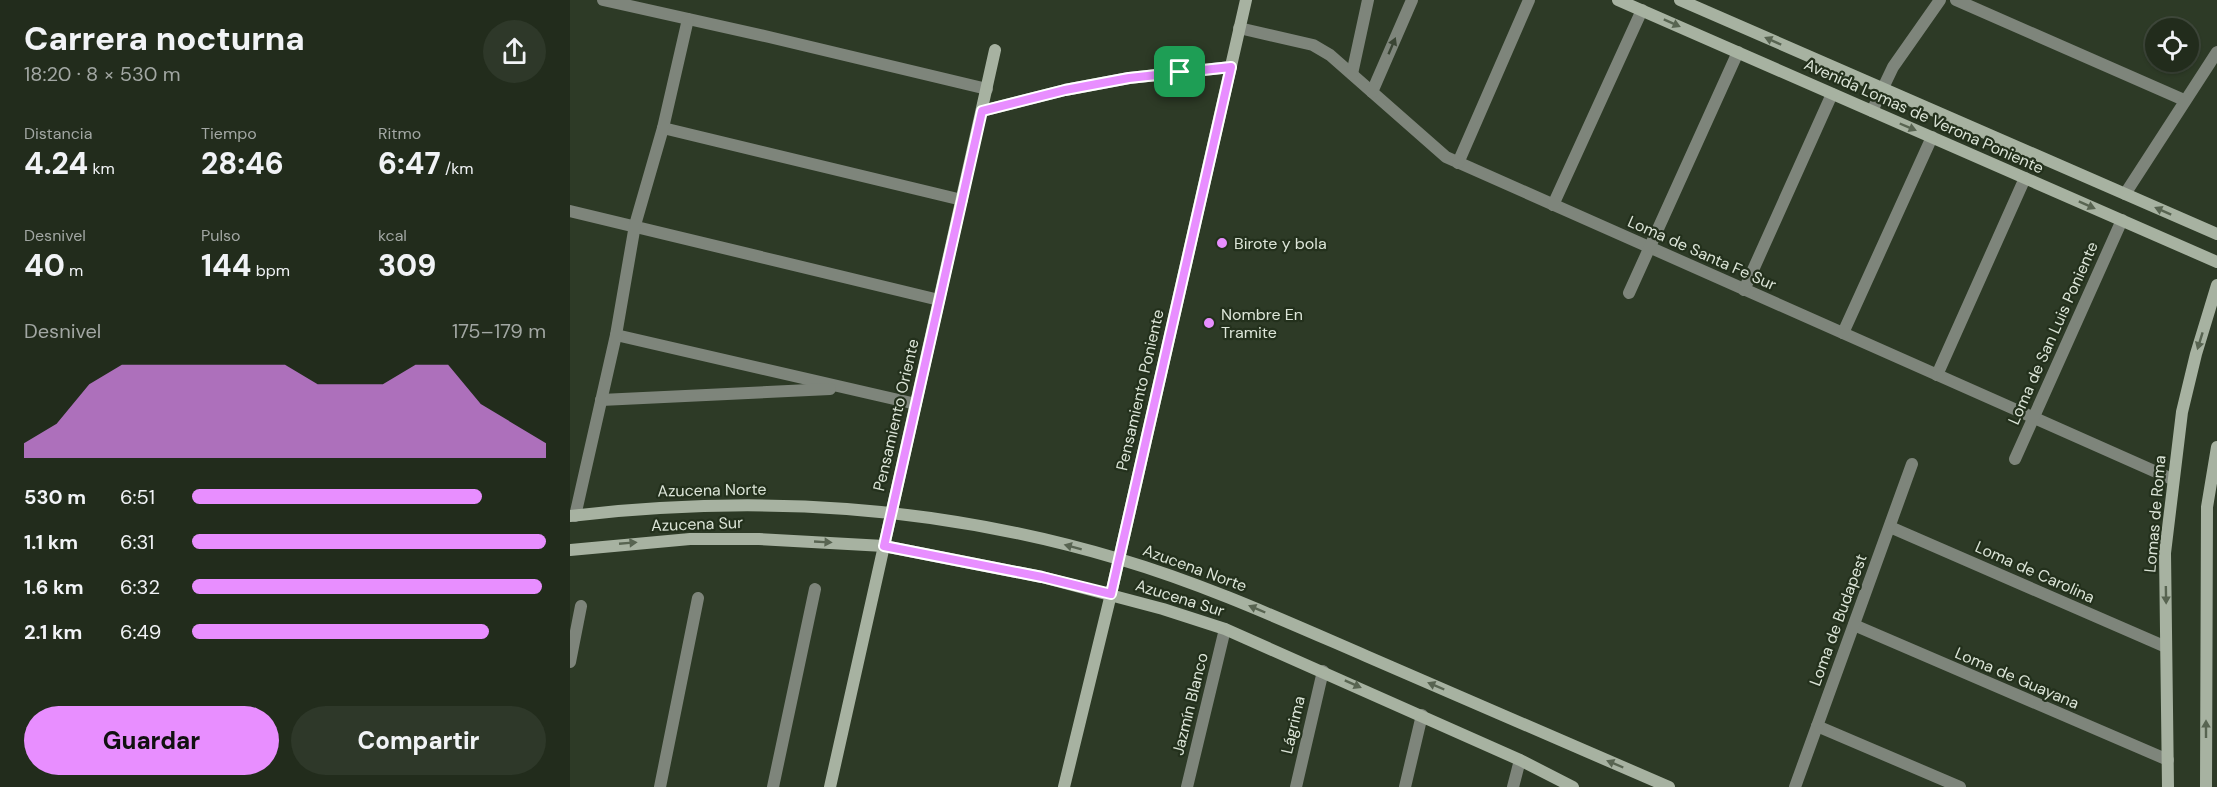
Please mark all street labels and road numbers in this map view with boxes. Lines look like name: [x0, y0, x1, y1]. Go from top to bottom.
street label: Avenida Lomas de Verona Poniente: [1801, 54, 2047, 178]
street label: Loma de Santa Fe Sur: [1624, 211, 1780, 295]
street label: Loma de San Luis Poniente: [2003, 238, 2103, 428]
street label: Pensamiento Poniente: [1111, 307, 1169, 473]
street label: Pensamiento Oriente: [868, 337, 924, 493]
street label: Lomas de Roma: [2139, 454, 2171, 574]
street label: Azucena Norte: [657, 479, 767, 501]
street label: Azucena Sur: [651, 512, 743, 536]
street label: Loma de Carolina: [1972, 536, 2098, 608]
street label: Azucena Norte: [1140, 539, 1250, 597]
street label: Loma de Budapest: [1804, 551, 1872, 689]
street label: Azucena Sur: [1133, 575, 1227, 621]
street label: Loma de Guayana: [1952, 642, 2082, 714]
street label: Jazmín Blanco: [1167, 650, 1213, 758]
street label: Lágrima: [1276, 694, 1310, 756]

